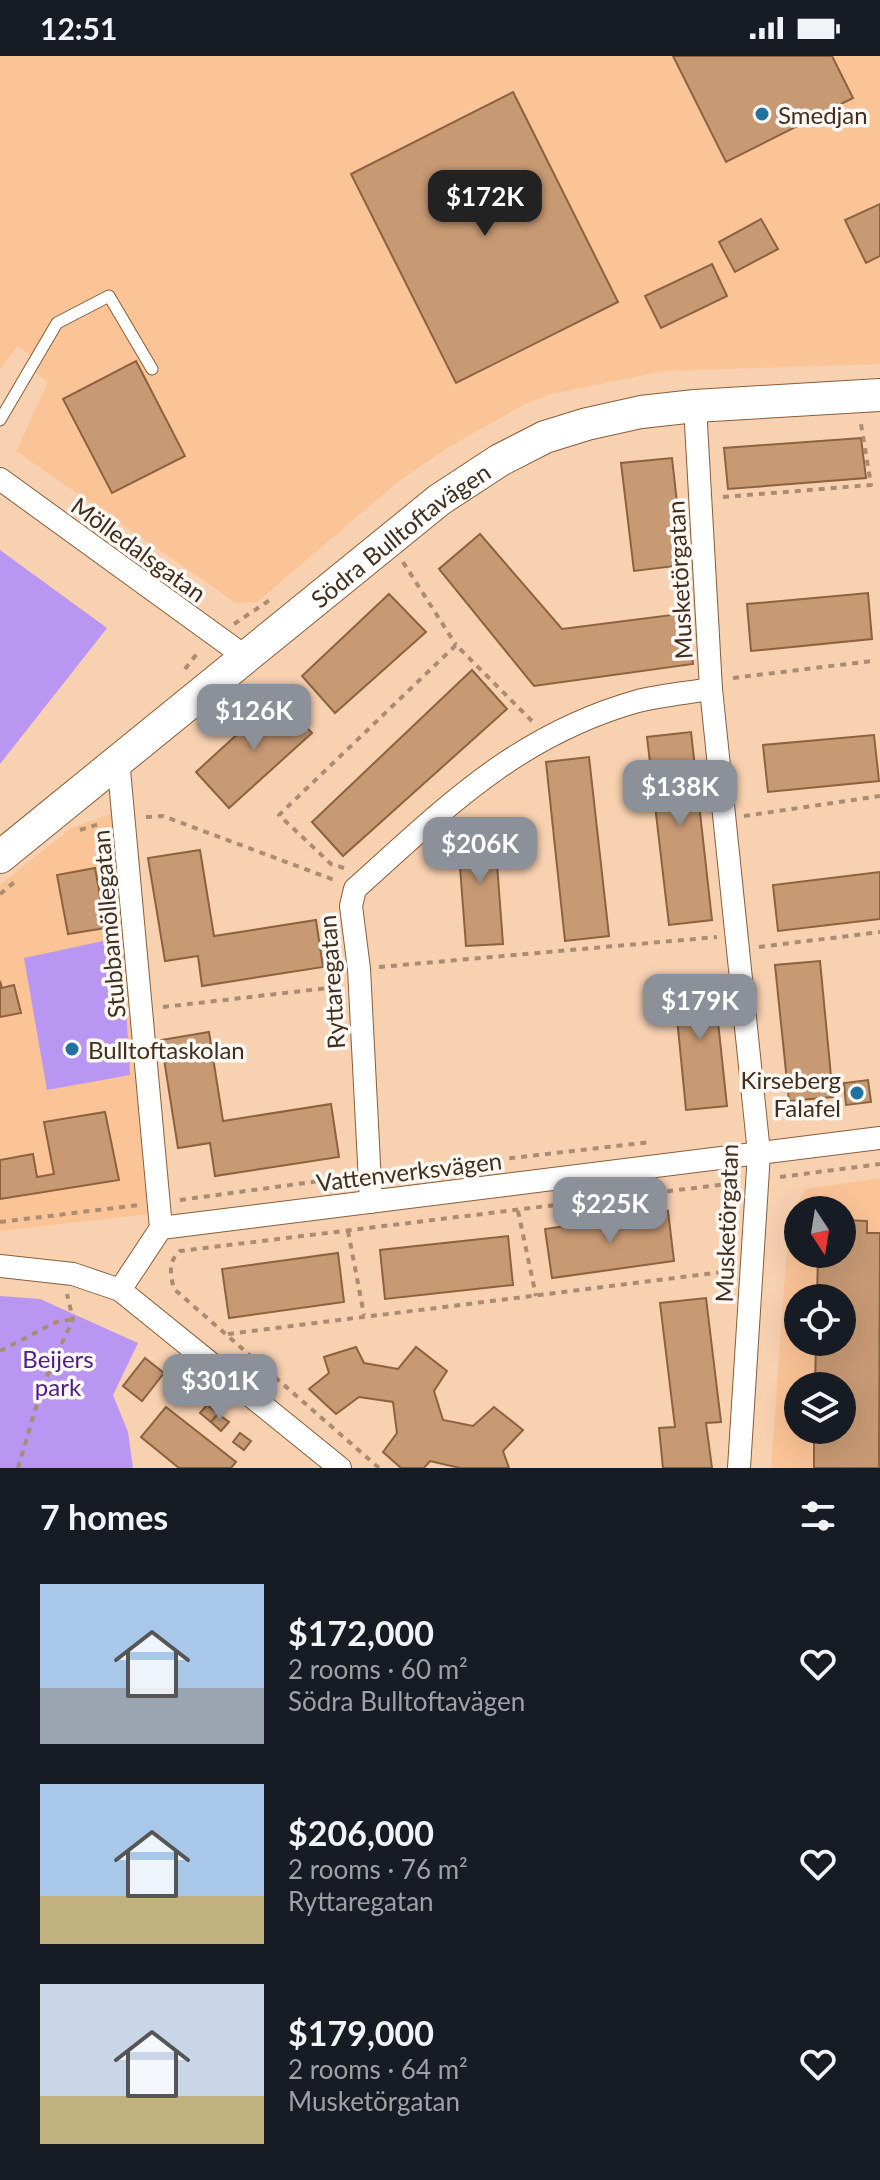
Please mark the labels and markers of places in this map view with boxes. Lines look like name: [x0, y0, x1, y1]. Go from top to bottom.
place label: Smedjan: [778, 100, 868, 129]
marker: Smedjan: [753, 105, 771, 123]
pin: $172K: [429, 170, 541, 238]
pin: $126K: [198, 684, 310, 752]
pin: $138K: [624, 760, 736, 828]
pin: $206K: [424, 817, 536, 885]
pin: $179K: [644, 974, 756, 1042]
place label: Bulltoftaskolan: [88, 1035, 245, 1064]
marker: Bulltoftaskolan: [63, 1040, 81, 1058]
place label: Kirseberg Falafel: [741, 1065, 841, 1122]
marker: Kirseberg Falafel: [848, 1084, 866, 1102]
pin: $225K: [554, 1177, 666, 1245]
pin: $301K: [164, 1354, 276, 1422]

